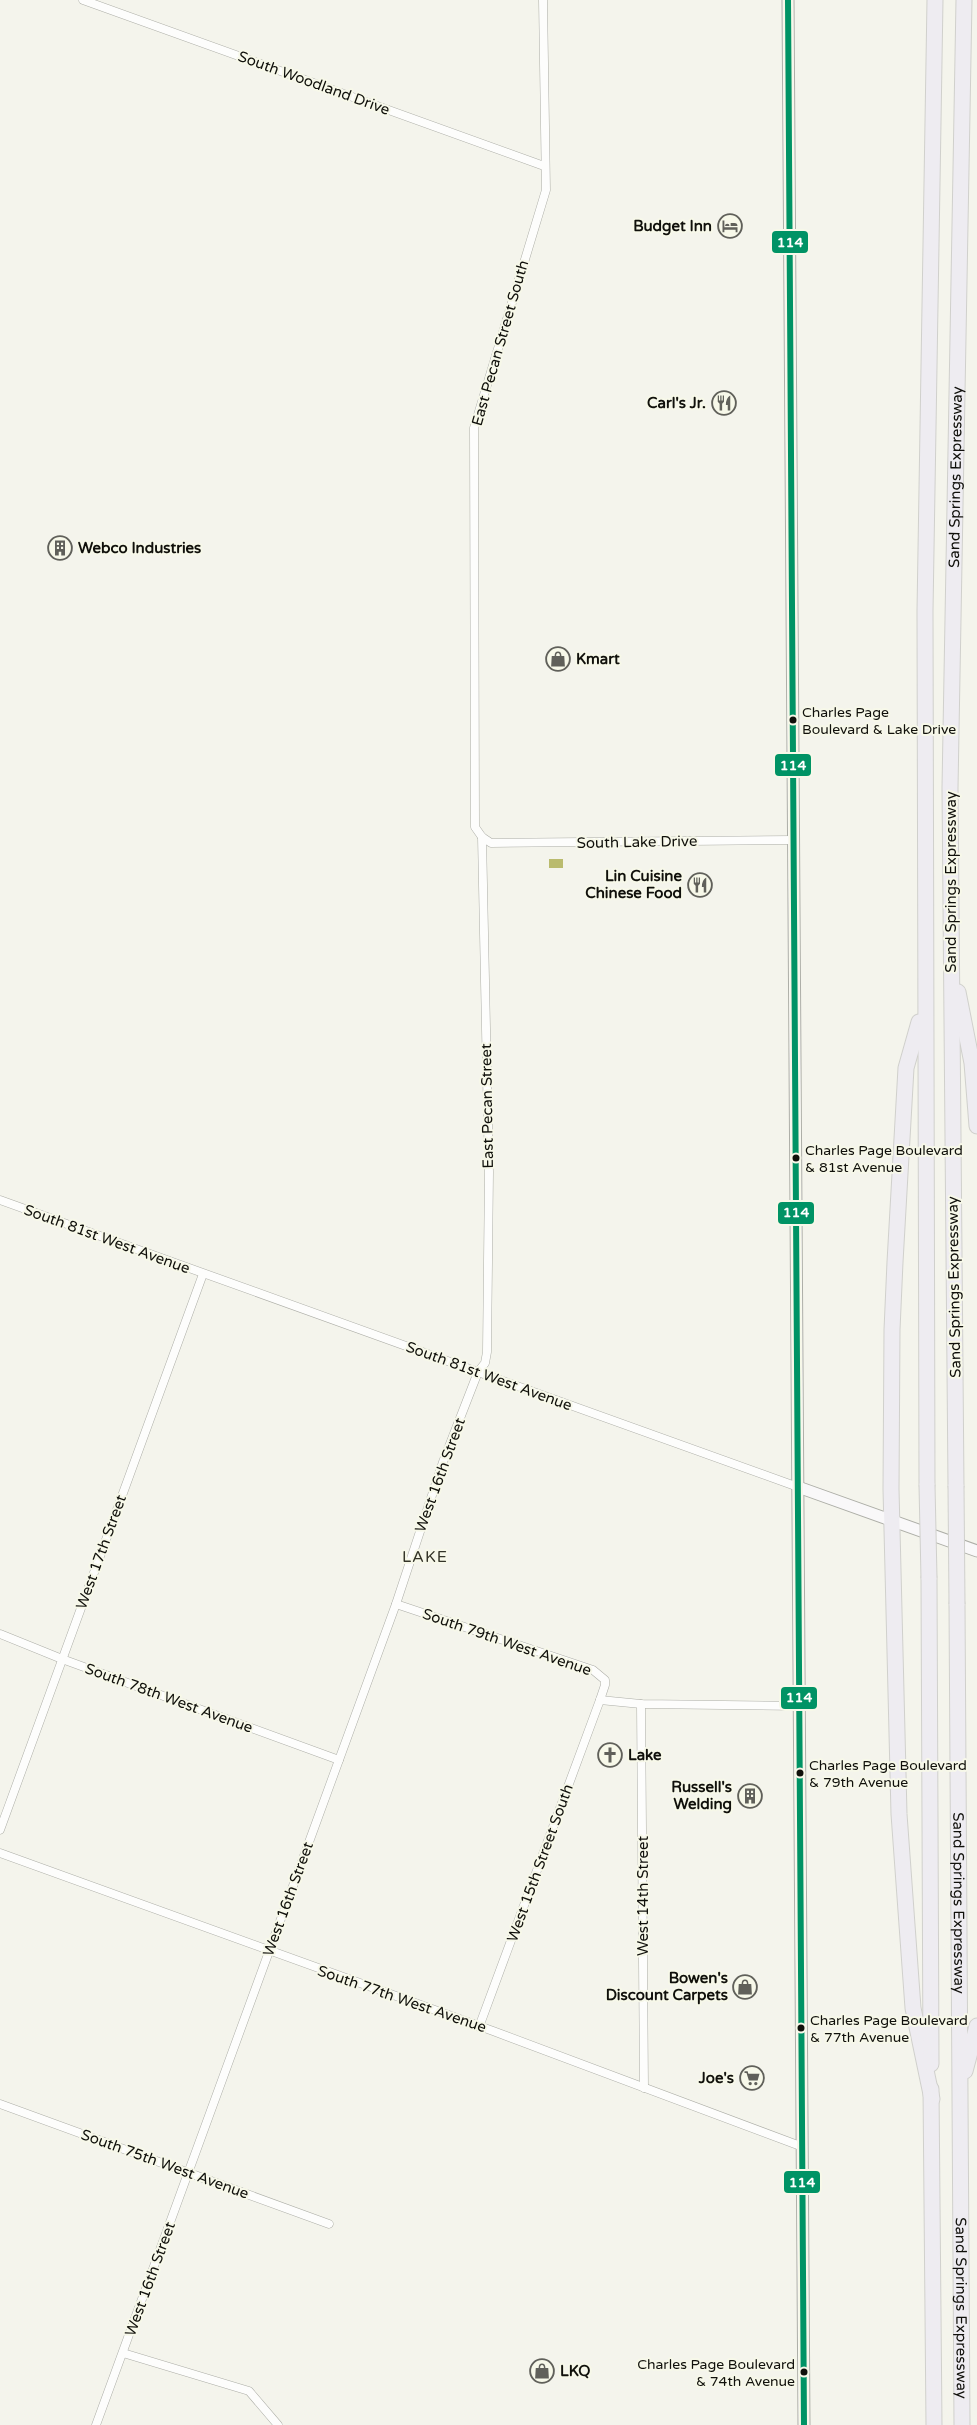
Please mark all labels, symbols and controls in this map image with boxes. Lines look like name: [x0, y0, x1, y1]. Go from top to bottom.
street label: South Woodland Drive: [236, 47, 392, 119]
hotel icon: Budget Inn: [717, 213, 743, 239]
place label: Budget Inn: [633, 217, 712, 236]
line badge: 114: [771, 230, 809, 254]
text: 114: [777, 234, 803, 251]
street label: East Pecan Street South: [468, 258, 532, 428]
street label: Sand Springs Expressway: [945, 386, 966, 568]
restaurant icon: Carl's Jr.: [711, 390, 737, 416]
place label: Carl's Jr.: [647, 394, 706, 412]
building icon: Webco Industries: [47, 535, 73, 561]
place label: Webco Industries: [78, 539, 201, 557]
shop icon: Kmart: [545, 646, 571, 672]
place label: Kmart: [576, 650, 620, 668]
place label: Charles Page Boulevard & Lake Drive: [802, 704, 956, 738]
marker: Charles Page Boulevard & Lake Drive: [788, 715, 798, 725]
line badge: 114: [774, 753, 812, 777]
text: 114: [780, 757, 806, 774]
street label: Sand Springs Expressway: [942, 791, 960, 973]
street label: South Lake Drive: [576, 832, 698, 852]
place label: Lin Cuisine Chinese Food: [585, 867, 683, 902]
restaurant icon: Lin Cuisine Chinese Food: [687, 872, 713, 898]
street label: East Pecan Street: [477, 1043, 497, 1169]
place label: Charles Page Boulevard & 81st Avenue: [805, 1142, 963, 1176]
marker: Charles Page Boulevard & 81st Avenue: [791, 1153, 801, 1163]
street label: Sand Springs Expressway: [943, 1196, 965, 1378]
street label: South 81st West Avenue: [22, 1201, 192, 1277]
line badge: 114: [777, 1201, 815, 1225]
text: 114: [783, 1204, 809, 1221]
street label: South 81st West Avenue: [404, 1338, 574, 1414]
street label: West 16th Street: [411, 1415, 469, 1535]
street label: West 17th Street: [72, 1492, 130, 1612]
district label: LAKE: [402, 1547, 448, 1567]
street label: South 79th West Avenue: [420, 1605, 594, 1679]
street label: South 78th West Avenue: [83, 1659, 255, 1737]
line badge: 114: [780, 1686, 818, 1710]
text: 114: [786, 1689, 812, 1706]
church icon: Lake: [597, 1742, 623, 1768]
place label: Lake: [628, 1746, 662, 1764]
place label: Charles Page Boulevard & 79th Avenue: [809, 1757, 967, 1791]
marker: Charles Page Boulevard & 79th Avenue: [795, 1768, 805, 1778]
place label: Russell's Welding: [671, 1778, 732, 1814]
street label: West 15th Street South: [503, 1782, 577, 1944]
building icon: Russell's Welding: [737, 1783, 763, 1809]
street label: Sand Springs Expressway: [949, 1812, 968, 1994]
street label: West 14th Street: [634, 1836, 652, 1956]
street label: West 16th Street: [259, 1839, 317, 1959]
street label: South 77th West Avenue: [315, 1962, 489, 2036]
place label: Bowen's Discount Carpets: [606, 1969, 728, 2005]
shop icon: Bowen's Discount Carpets: [732, 1974, 758, 2000]
place label: Charles Page Boulevard & 77th Avenue: [810, 2012, 968, 2046]
marker: Charles Page Boulevard & 77th Avenue: [796, 2023, 806, 2033]
supermarket icon: Joe's: [739, 2065, 765, 2091]
place label: Joe's: [698, 2069, 734, 2087]
street label: South 75th West Avenue: [79, 2125, 251, 2203]
line badge: 114: [783, 2170, 821, 2194]
text: 114: [789, 2174, 815, 2191]
street label: Sand Springs Expressway: [952, 2217, 971, 2399]
street label: West 16th Street: [121, 2219, 179, 2339]
place label: Charles Page Boulevard & 74th Avenue: [637, 2356, 795, 2390]
shop icon: LKQ: [529, 2358, 555, 2384]
place label: LKQ: [560, 2362, 590, 2380]
marker: Charles Page Boulevard & 74th Avenue: [799, 2367, 809, 2377]

